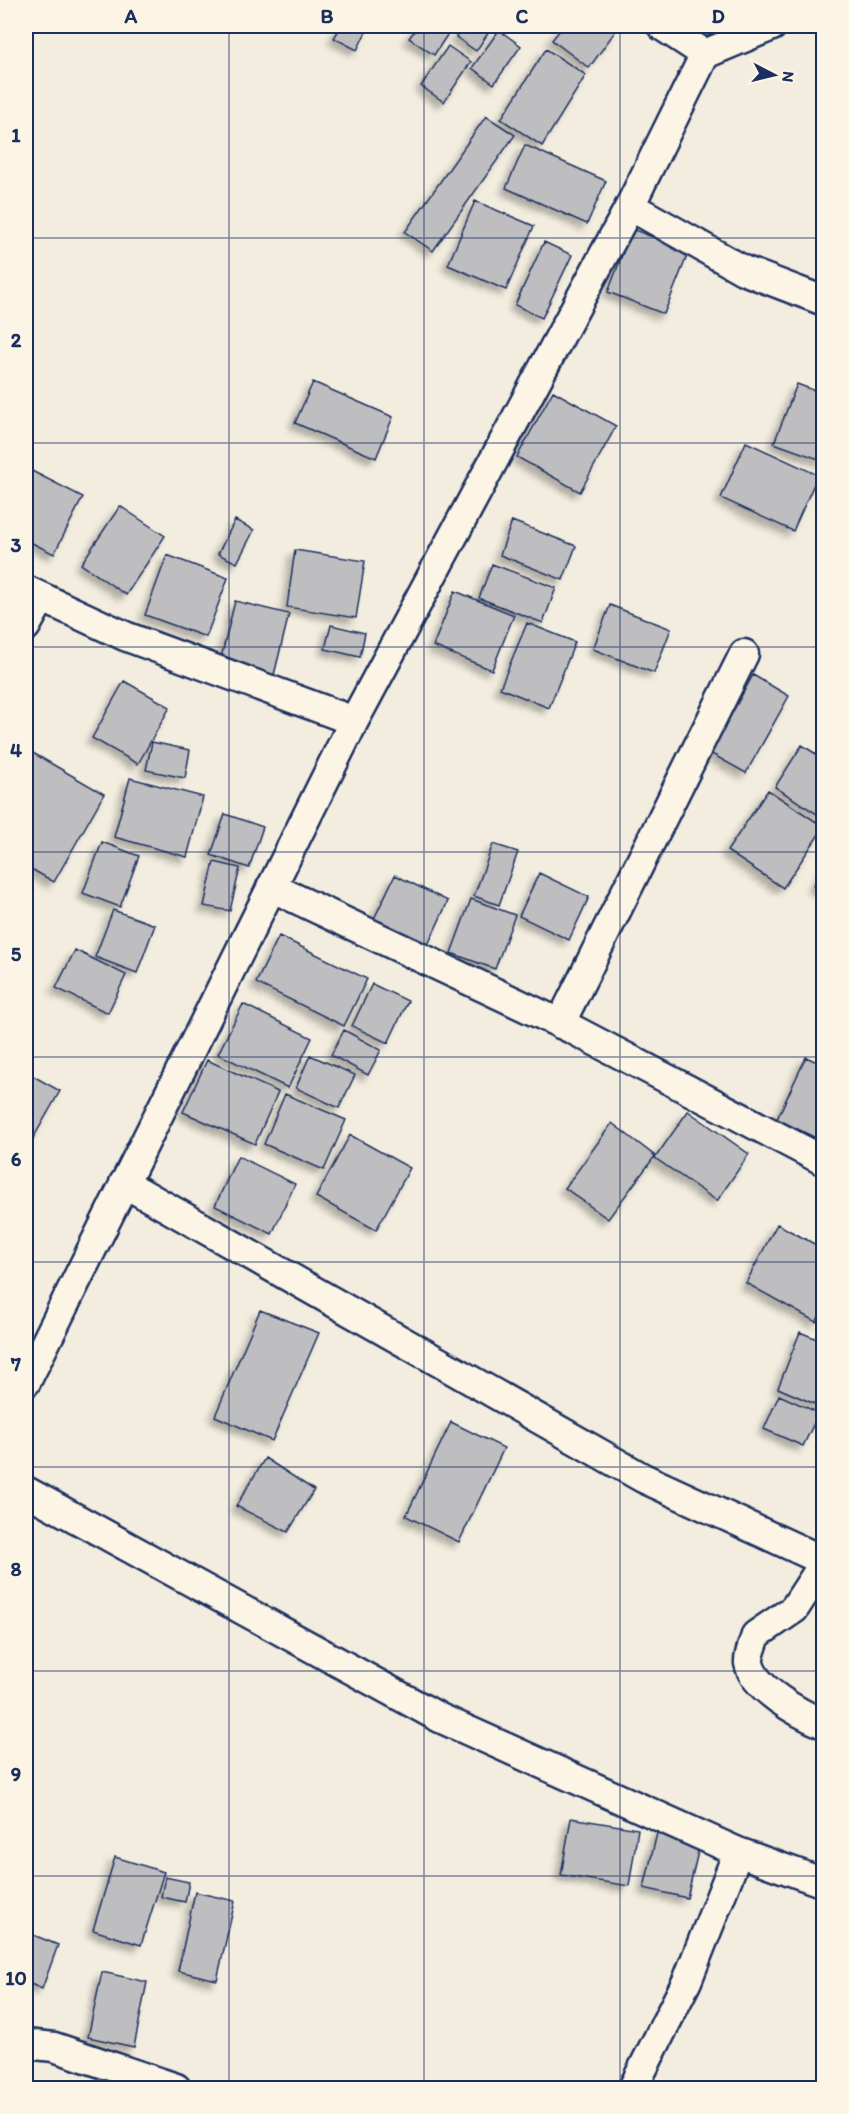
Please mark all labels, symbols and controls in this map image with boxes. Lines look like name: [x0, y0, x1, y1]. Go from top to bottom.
text: A: [124, 4, 138, 28]
text: B: [321, 4, 334, 28]
text: C: [516, 4, 529, 28]
text: D: [711, 4, 725, 28]
north arrow: [744, 45, 804, 105]
text: N: [778, 70, 798, 83]
text: 1: [11, 123, 21, 147]
text: 2: [11, 328, 22, 352]
text: 3: [11, 533, 22, 557]
text: 4: [10, 738, 22, 762]
text: 5: [11, 942, 22, 966]
text: 6: [11, 1147, 22, 1171]
text: 7: [10, 1352, 21, 1376]
text: 8: [11, 1557, 22, 1581]
text: 9: [11, 1762, 21, 1786]
text: 10: [5, 1966, 27, 1990]

